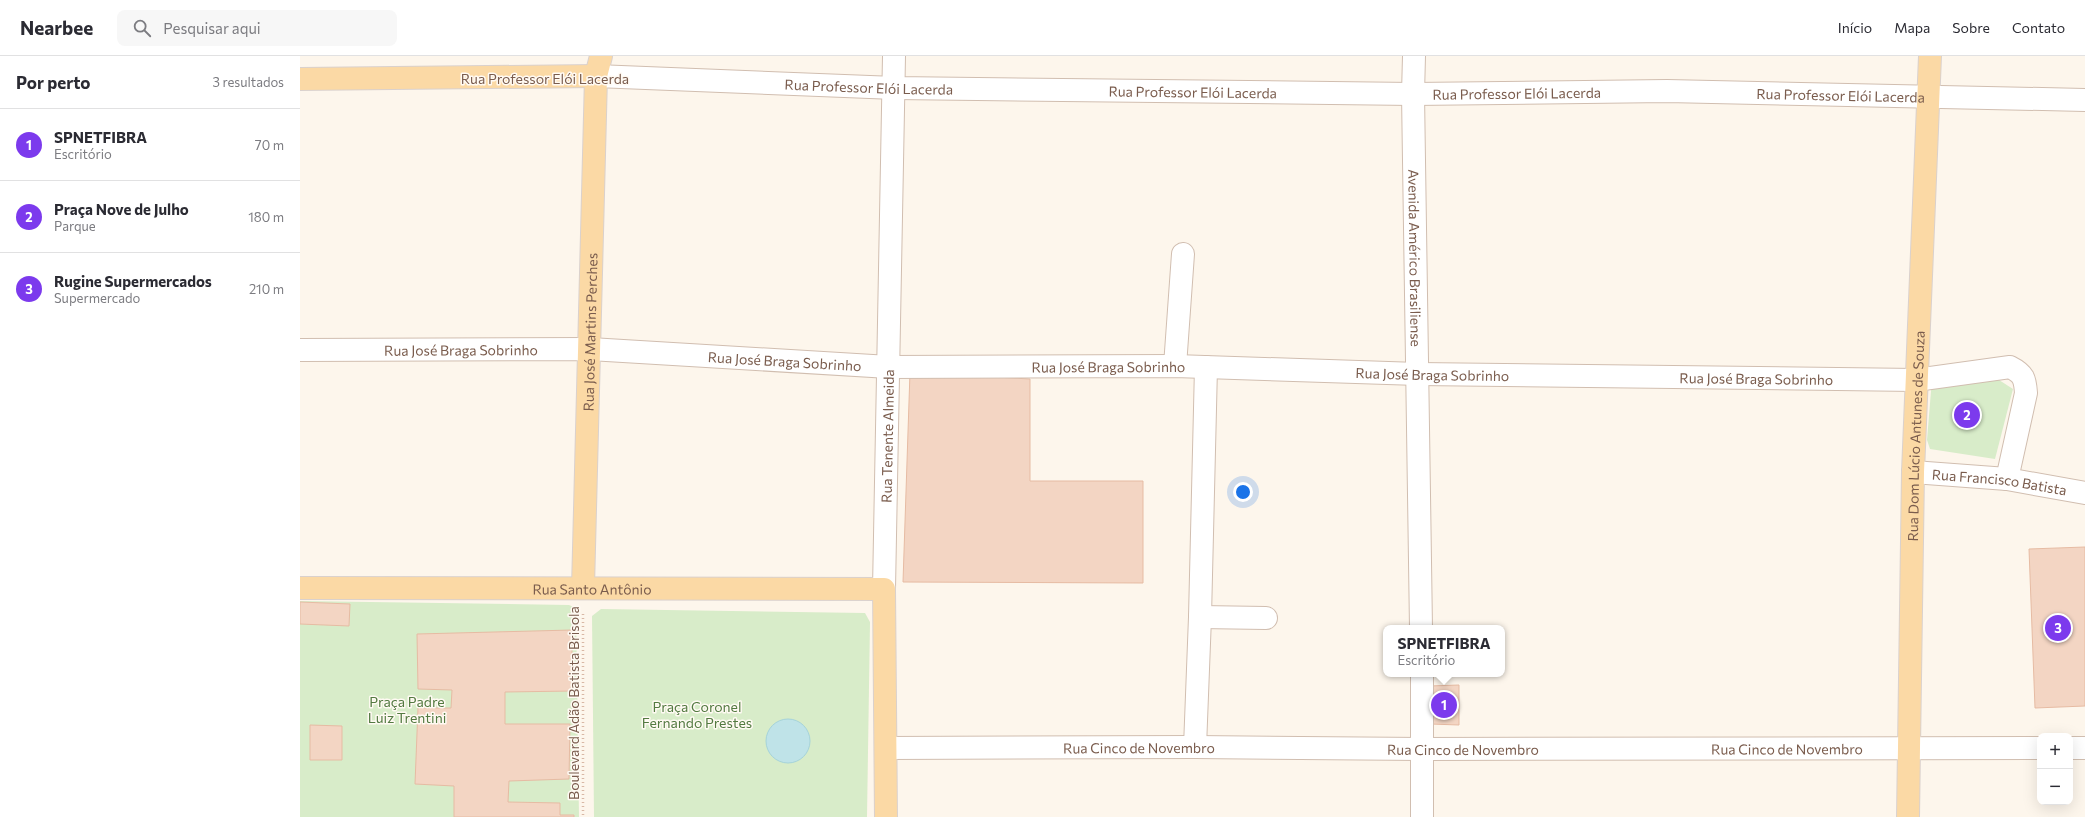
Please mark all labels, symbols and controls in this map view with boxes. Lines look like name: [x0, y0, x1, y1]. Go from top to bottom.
search box: [117, 10, 397, 46]
text: Nearbee: [20, 16, 93, 39]
icon: search: [131, 17, 153, 39]
text: Pesquisar aqui: [163, 19, 261, 37]
text: Início: [1838, 19, 1872, 36]
text: Mapa: [1894, 19, 1930, 36]
text: Sobre: [1952, 19, 1990, 36]
text: Contato: [2012, 19, 2065, 36]
street label: Rua Professor Elói Lacerda: [461, 70, 629, 87]
text: Por perto: [16, 72, 91, 93]
text: 3 resultados: [213, 74, 284, 90]
street label: Rua Professor Elói Lacerda: [784, 75, 953, 97]
street label: Rua Professor Elói Lacerda: [1108, 82, 1277, 101]
street label: Rua Professor Elói Lacerda: [1432, 83, 1601, 102]
street label: Rua Professor Elói Lacerda: [1756, 84, 1925, 105]
text: SPNETFIBRA: [54, 128, 147, 146]
text: 1: [26, 137, 32, 153]
text: 70 m: [255, 137, 284, 153]
text: Escritório: [54, 146, 112, 162]
street label: Avenida Américo Brasiliense: [1406, 169, 1425, 347]
text: Praça Nove de Julho: [54, 200, 189, 218]
text: 2: [25, 209, 33, 225]
text: 180 m: [248, 209, 284, 225]
text: Parque: [54, 218, 96, 234]
street label: Rua José Martins Perches: [579, 253, 600, 412]
text: Rugine Supermercados: [54, 272, 212, 290]
text: 3: [25, 281, 33, 297]
text: 210 m: [249, 281, 284, 297]
text: Supermercado: [54, 290, 140, 306]
street label: Rua Dom Lúcio Antunes de Souza: [1903, 330, 1927, 542]
street label: Rua José Braga Sobrinho: [384, 341, 538, 358]
street label: Rua José Braga Sobrinho: [707, 348, 862, 374]
street label: Rua José Braga Sobrinho: [1032, 357, 1186, 375]
street label: Rua José Braga Sobrinho: [1355, 363, 1509, 384]
street label: Rua Tenente Almeida: [877, 369, 897, 503]
street label: Rua José Braga Sobrinho: [1679, 369, 1833, 388]
pin: 2: [1954, 400, 1980, 430]
street label: Rua Francisco Batista: [1931, 465, 2068, 498]
your location: [1233, 482, 1253, 502]
street label: Rua Santo Antônio: [532, 580, 652, 597]
street label: Boulevard Adão Batista Brisola: [565, 606, 582, 800]
pin: 3: [2045, 613, 2071, 643]
popup: [1383, 625, 1505, 677]
text: SPNETFIBRA: [1397, 634, 1491, 652]
text: Escritório: [1397, 652, 1455, 668]
pin: 1: [1431, 690, 1457, 720]
park label: Praça Padre Luiz Trentini: [368, 693, 446, 726]
park label: Praça Coronel Fernando Prestes: [642, 698, 752, 731]
map controls: [2037, 733, 2073, 805]
button: +: [2037, 733, 2073, 769]
street label: Rua Cinco de Novembro: [1063, 738, 1215, 756]
street label: Rua Cinco de Novembro: [1387, 740, 1539, 758]
street label: Rua Cinco de Novembro: [1711, 740, 1863, 757]
button: −: [2037, 769, 2073, 805]

